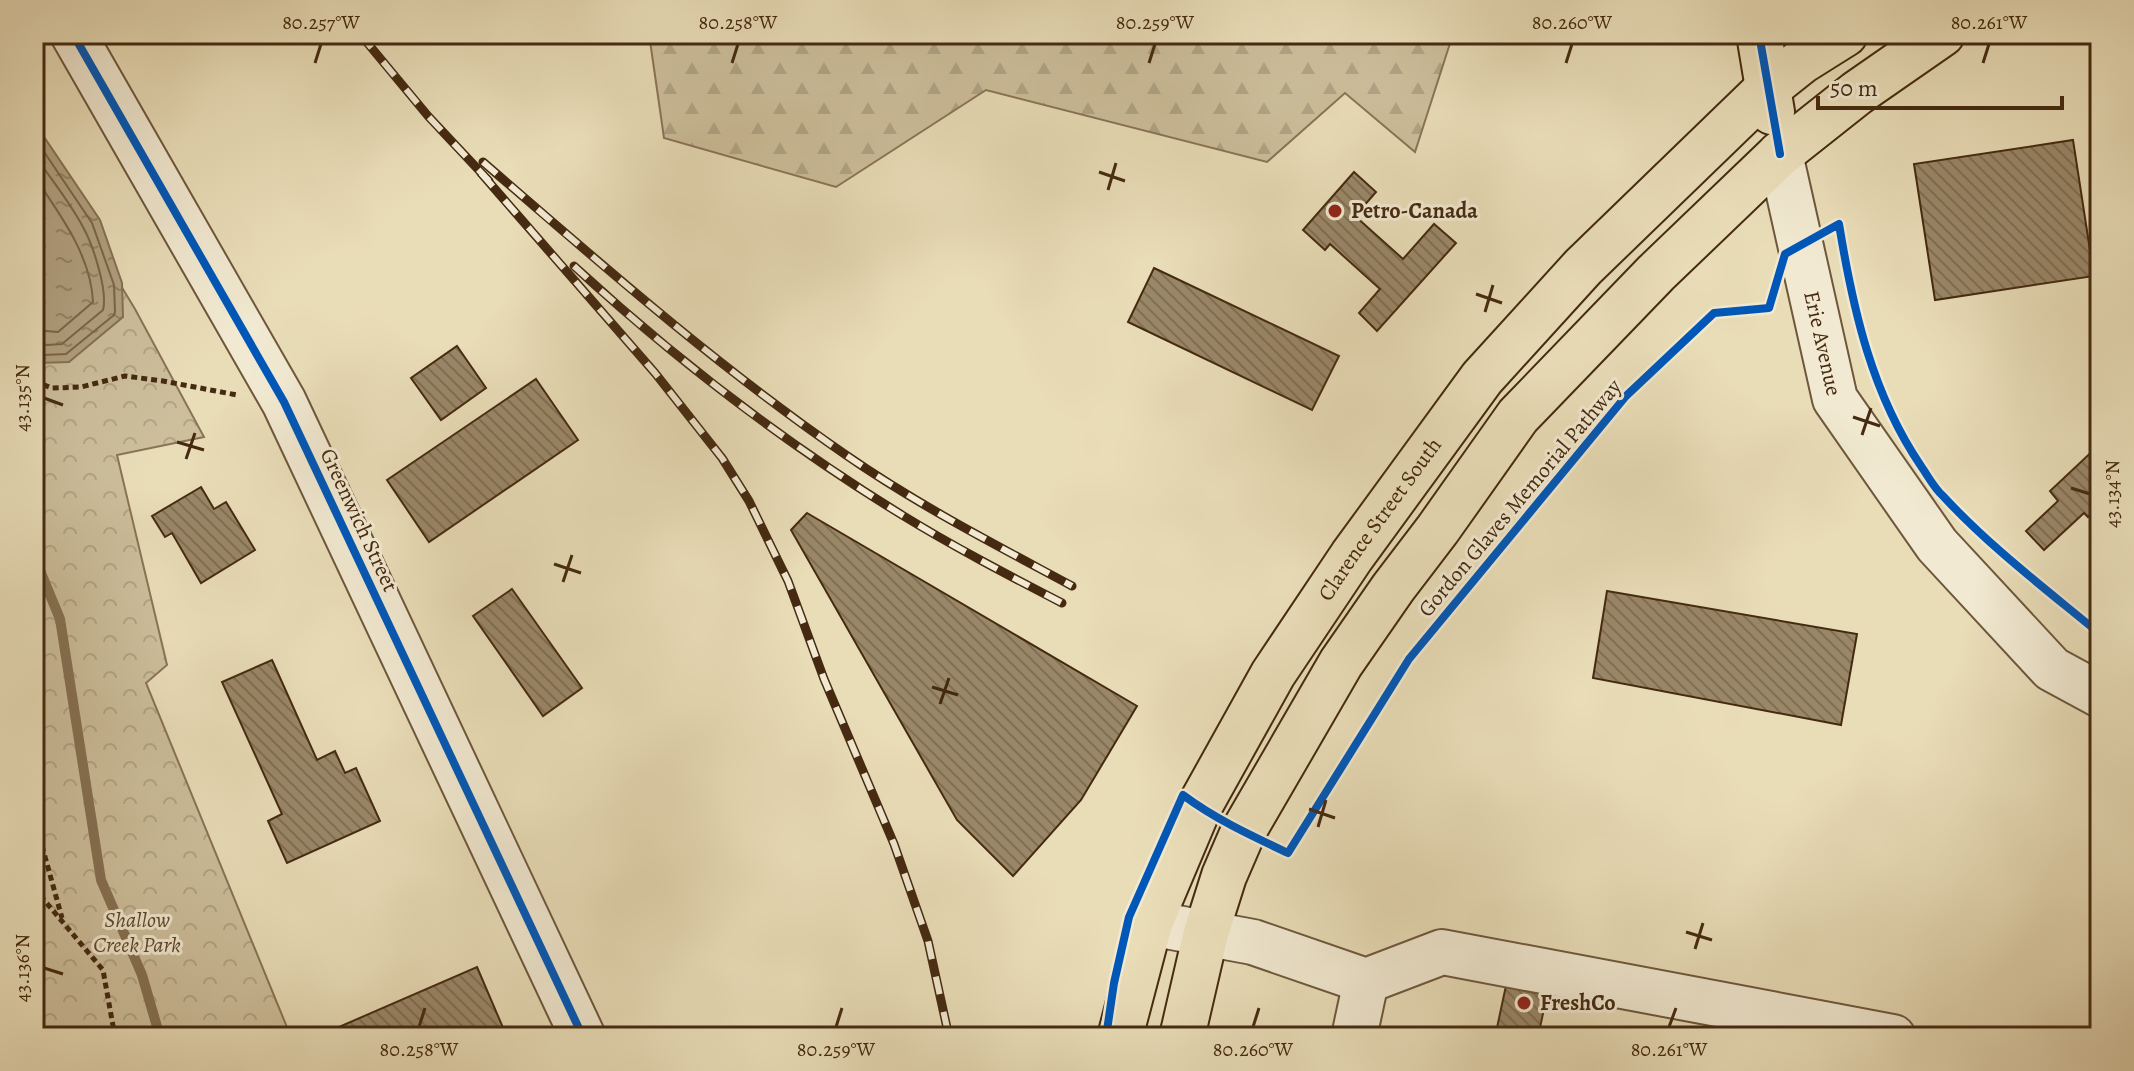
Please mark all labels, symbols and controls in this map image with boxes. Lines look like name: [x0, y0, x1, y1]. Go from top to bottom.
text: 80.257°W: [282, 9, 360, 36]
text: 80.258°W: [699, 9, 778, 36]
text: 80.259°W: [1116, 9, 1195, 36]
text: 80.260°W: [1532, 9, 1613, 36]
text: 80.261°W: [1951, 9, 2028, 36]
scale bar: [1818, 60, 2062, 110]
text: 50 m: [1830, 72, 1878, 104]
place label: Petro-Canada: [1351, 196, 1478, 226]
marker: Petro-Canada: [1326, 202, 1344, 220]
street label: Erie Avenue: [1796, 288, 1849, 399]
text: 43.135°N: [9, 364, 36, 432]
street label: Gordon Glaves Memorial Pathway: [1411, 373, 1629, 623]
street label: Clarence Street South: [1311, 431, 1449, 607]
street label: Greenwich Street: [313, 443, 405, 597]
text: 43.134°N: [2099, 460, 2126, 528]
park label: Shallow Creek Park: [93, 905, 181, 960]
text: 43.136°N: [9, 934, 36, 1002]
place label: FreshCo: [1540, 988, 1616, 1018]
marker: FreshCo: [1515, 994, 1533, 1012]
text: 80.258°W: [380, 1036, 459, 1063]
text: 80.259°W: [797, 1036, 876, 1063]
text: 80.260°W: [1213, 1036, 1294, 1063]
text: 80.261°W: [1631, 1036, 1708, 1063]

